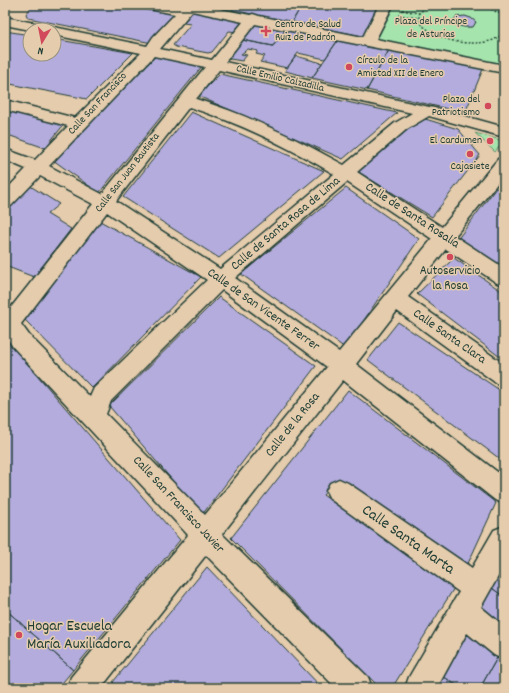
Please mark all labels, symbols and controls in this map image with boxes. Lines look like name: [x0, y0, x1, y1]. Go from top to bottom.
park label: Plaza del Príncipe de Asturias: [395, 14, 467, 43]
place label: Centro de Salud Ruiz de Padrón: [275, 17, 341, 46]
north arrow: [22, 22, 62, 62]
marker: Centro de Salud Ruiz de Padrón: [260, 25, 272, 37]
text: N: [36, 41, 45, 58]
place label: Círculo de la Amistad XII de Enero: [357, 53, 444, 82]
street label: Calle Emilio Calzadilla: [234, 61, 326, 97]
marker: Círculo de la Amistad XII de Enero: [344, 62, 354, 72]
street label: Calle San Francisco: [65, 69, 131, 139]
place label: Plaza del Patriotismo: [432, 92, 480, 121]
marker: Plaza del Patriotismo: [483, 101, 493, 111]
street label: Calle San Juan Bautista: [92, 129, 165, 216]
place label: El Cardumen: [430, 133, 482, 149]
marker: El Cardumen: [485, 136, 495, 146]
marker: Cajasiete: [465, 149, 475, 159]
place label: Cajasiete: [450, 159, 490, 175]
street label: Calle de Santa Rosa de Lima: [227, 172, 346, 276]
street label: Calle de Santa Rosalía: [361, 178, 464, 254]
marker: Autoservicio la Rosa: [445, 252, 455, 262]
place label: Autoservicio la Rosa: [420, 262, 480, 296]
street label: Calle de San Vicente Ferrer: [203, 264, 323, 356]
street label: Calle Santa Clara: [408, 305, 490, 370]
street label: Calle de la Rosa: [261, 388, 326, 461]
street label: Calle San Francisco Javier: [128, 452, 228, 558]
street label: Calle Santa Marta: [357, 499, 460, 581]
place label: Hogar Escuela María Auxiliadora: [27, 615, 131, 656]
marker: Hogar Escuela María Auxiliadora: [14, 630, 24, 640]

